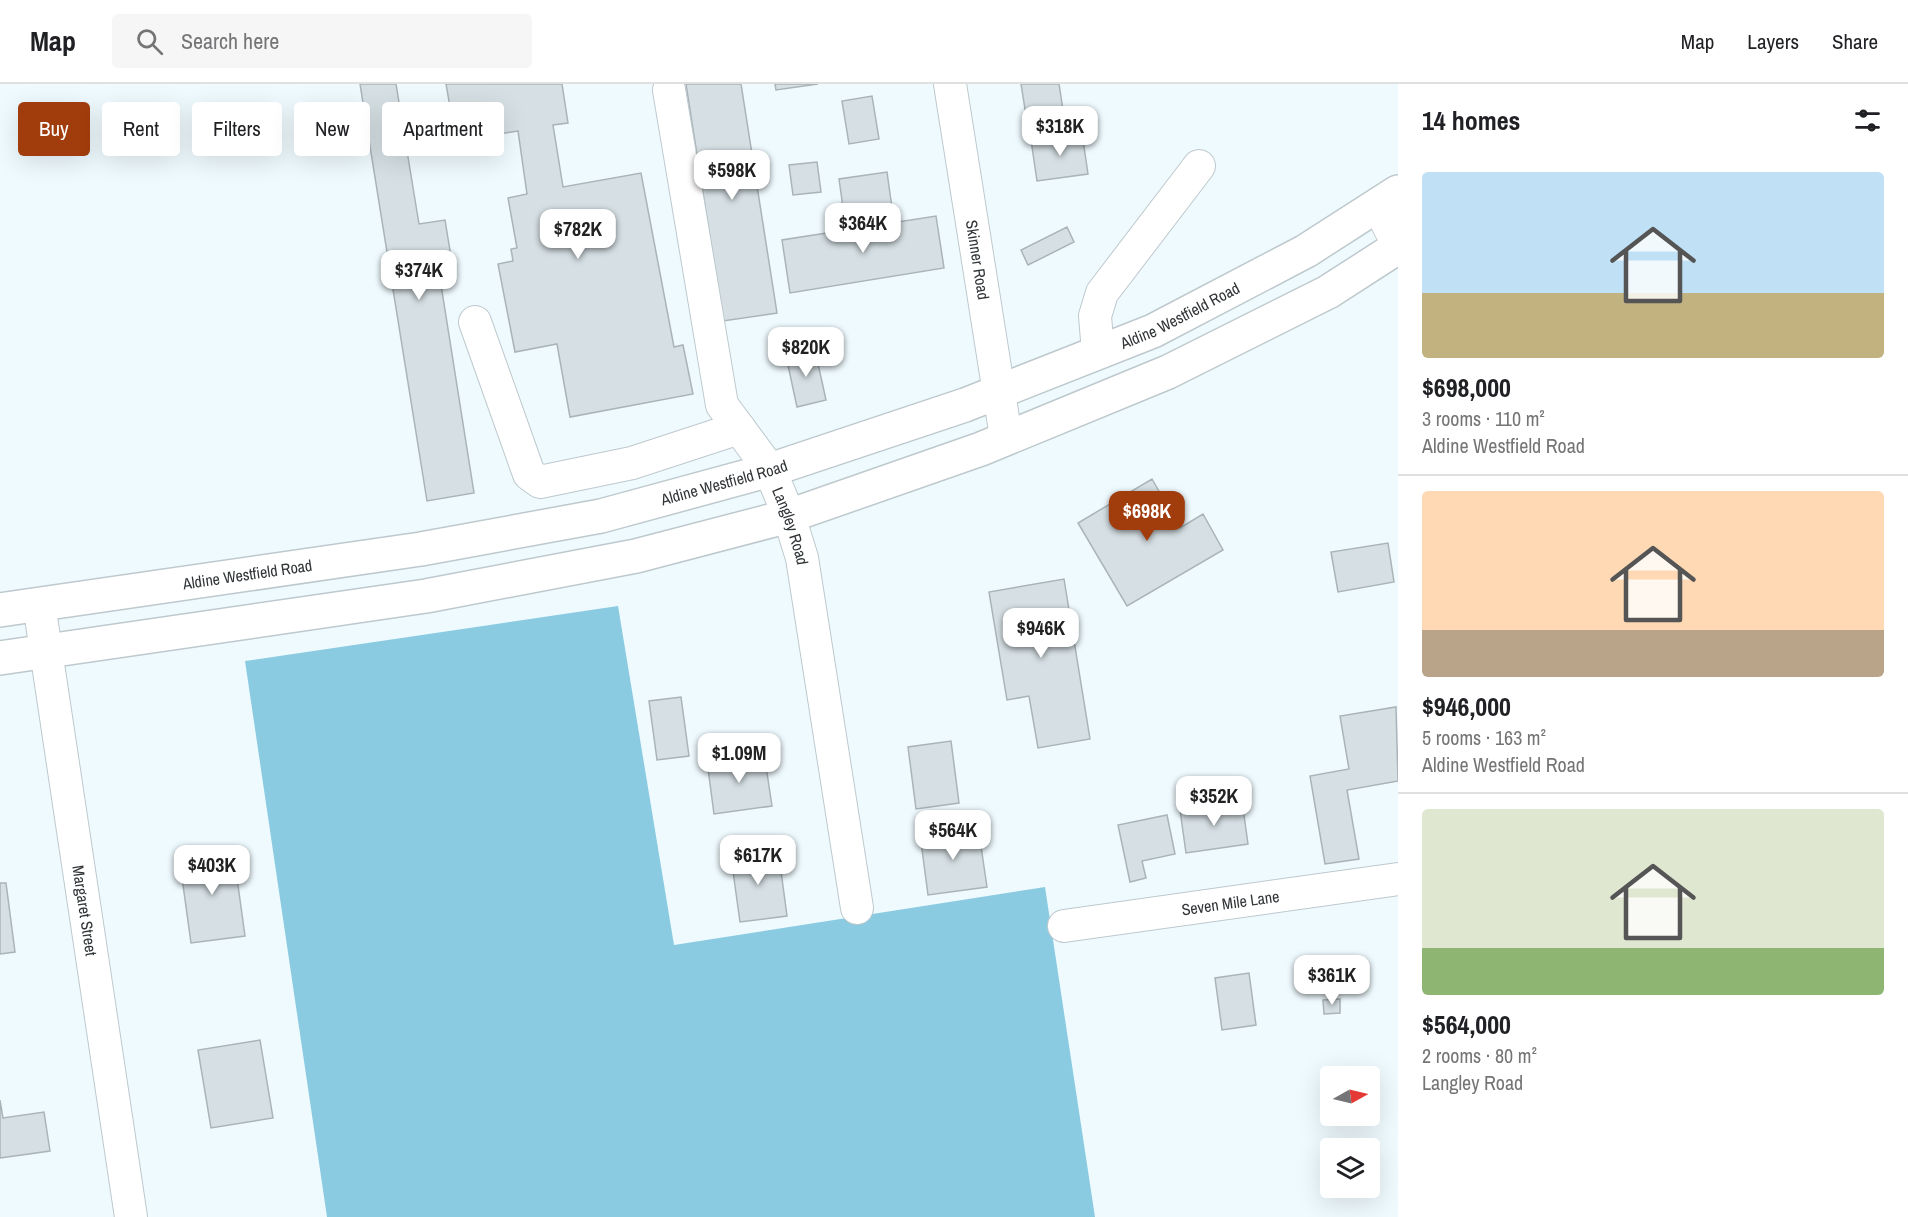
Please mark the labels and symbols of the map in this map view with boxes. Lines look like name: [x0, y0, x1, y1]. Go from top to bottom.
pin: $318K: [1018, 106, 1102, 157]
pin: $598K: [690, 150, 774, 201]
pin: $364K: [821, 203, 905, 254]
pin: $782K: [536, 209, 620, 260]
street label: Skinner Road: [961, 218, 995, 301]
pin: $374K: [377, 250, 461, 301]
street label: Aldine Westfield Road: [1116, 277, 1243, 354]
pin: $820K: [764, 327, 848, 378]
street label: Aldine Westfield Road: [657, 454, 790, 510]
street label: Langley Road: [767, 484, 814, 566]
pin: $698K: [1105, 491, 1189, 542]
street label: Aldine Westfield Road: [180, 554, 314, 595]
pin: $946K: [999, 608, 1083, 659]
pin: $1.09M: [690, 733, 788, 784]
pin: $352K: [1172, 776, 1256, 827]
pin: $564K: [911, 810, 995, 861]
pin: $617K: [716, 835, 800, 886]
pin: $403K: [170, 845, 254, 896]
street label: Margaret Street: [67, 864, 103, 958]
street label: Seven Mile Lane: [1180, 885, 1281, 920]
pin: $361K: [1290, 955, 1374, 1006]
north arrow: [1320, 1066, 1380, 1126]

